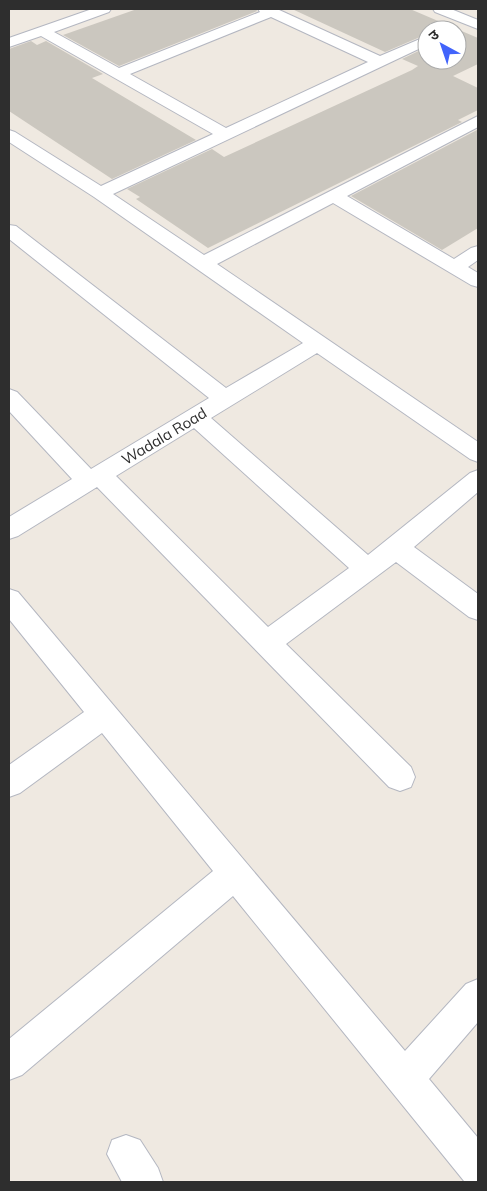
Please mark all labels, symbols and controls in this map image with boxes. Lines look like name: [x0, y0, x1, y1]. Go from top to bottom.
north arrow: [417, 20, 467, 70]
text: उ: [425, 25, 443, 45]
street label: Wadala Road: [118, 403, 210, 469]

